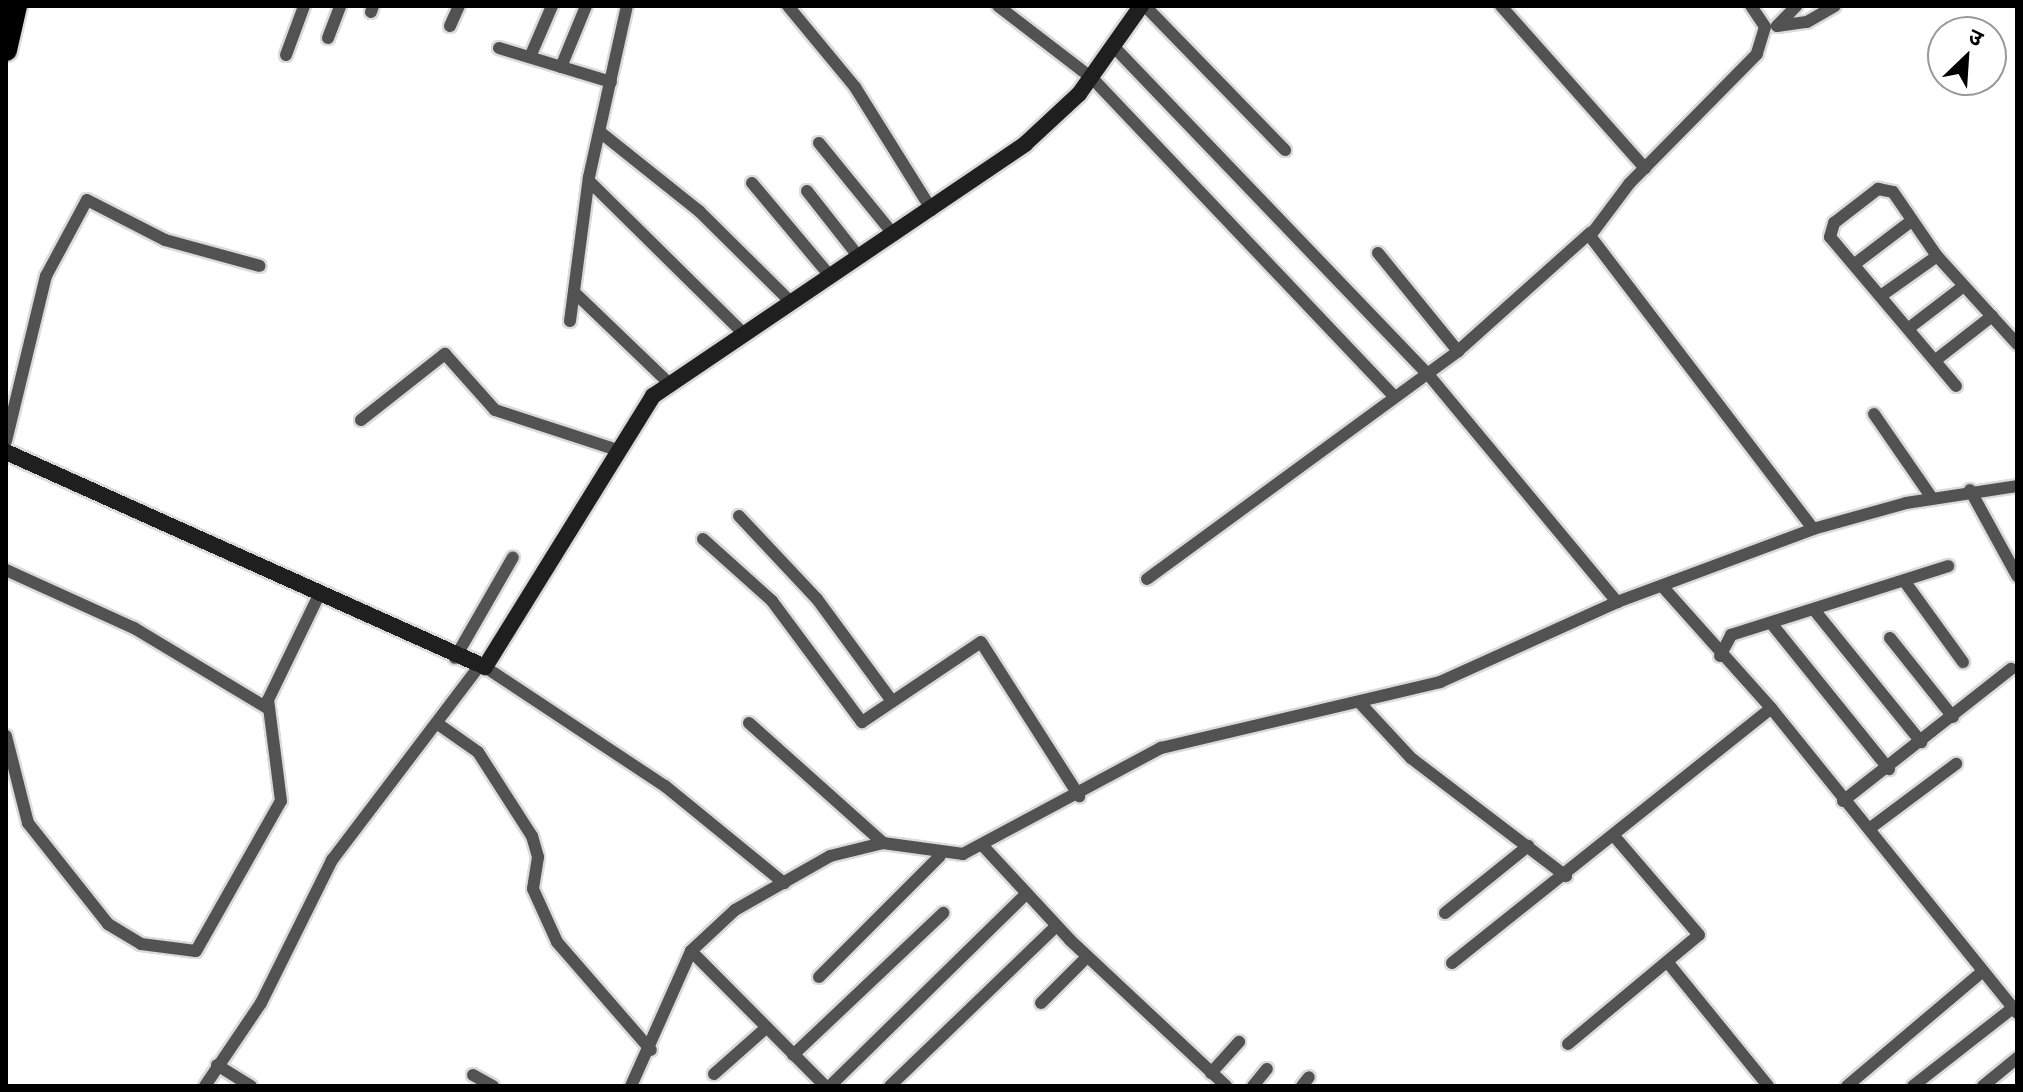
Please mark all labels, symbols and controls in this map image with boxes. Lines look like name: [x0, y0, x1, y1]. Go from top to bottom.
north arrow: [1927, 16, 2007, 96]
text: उ: [1964, 20, 1988, 52]

